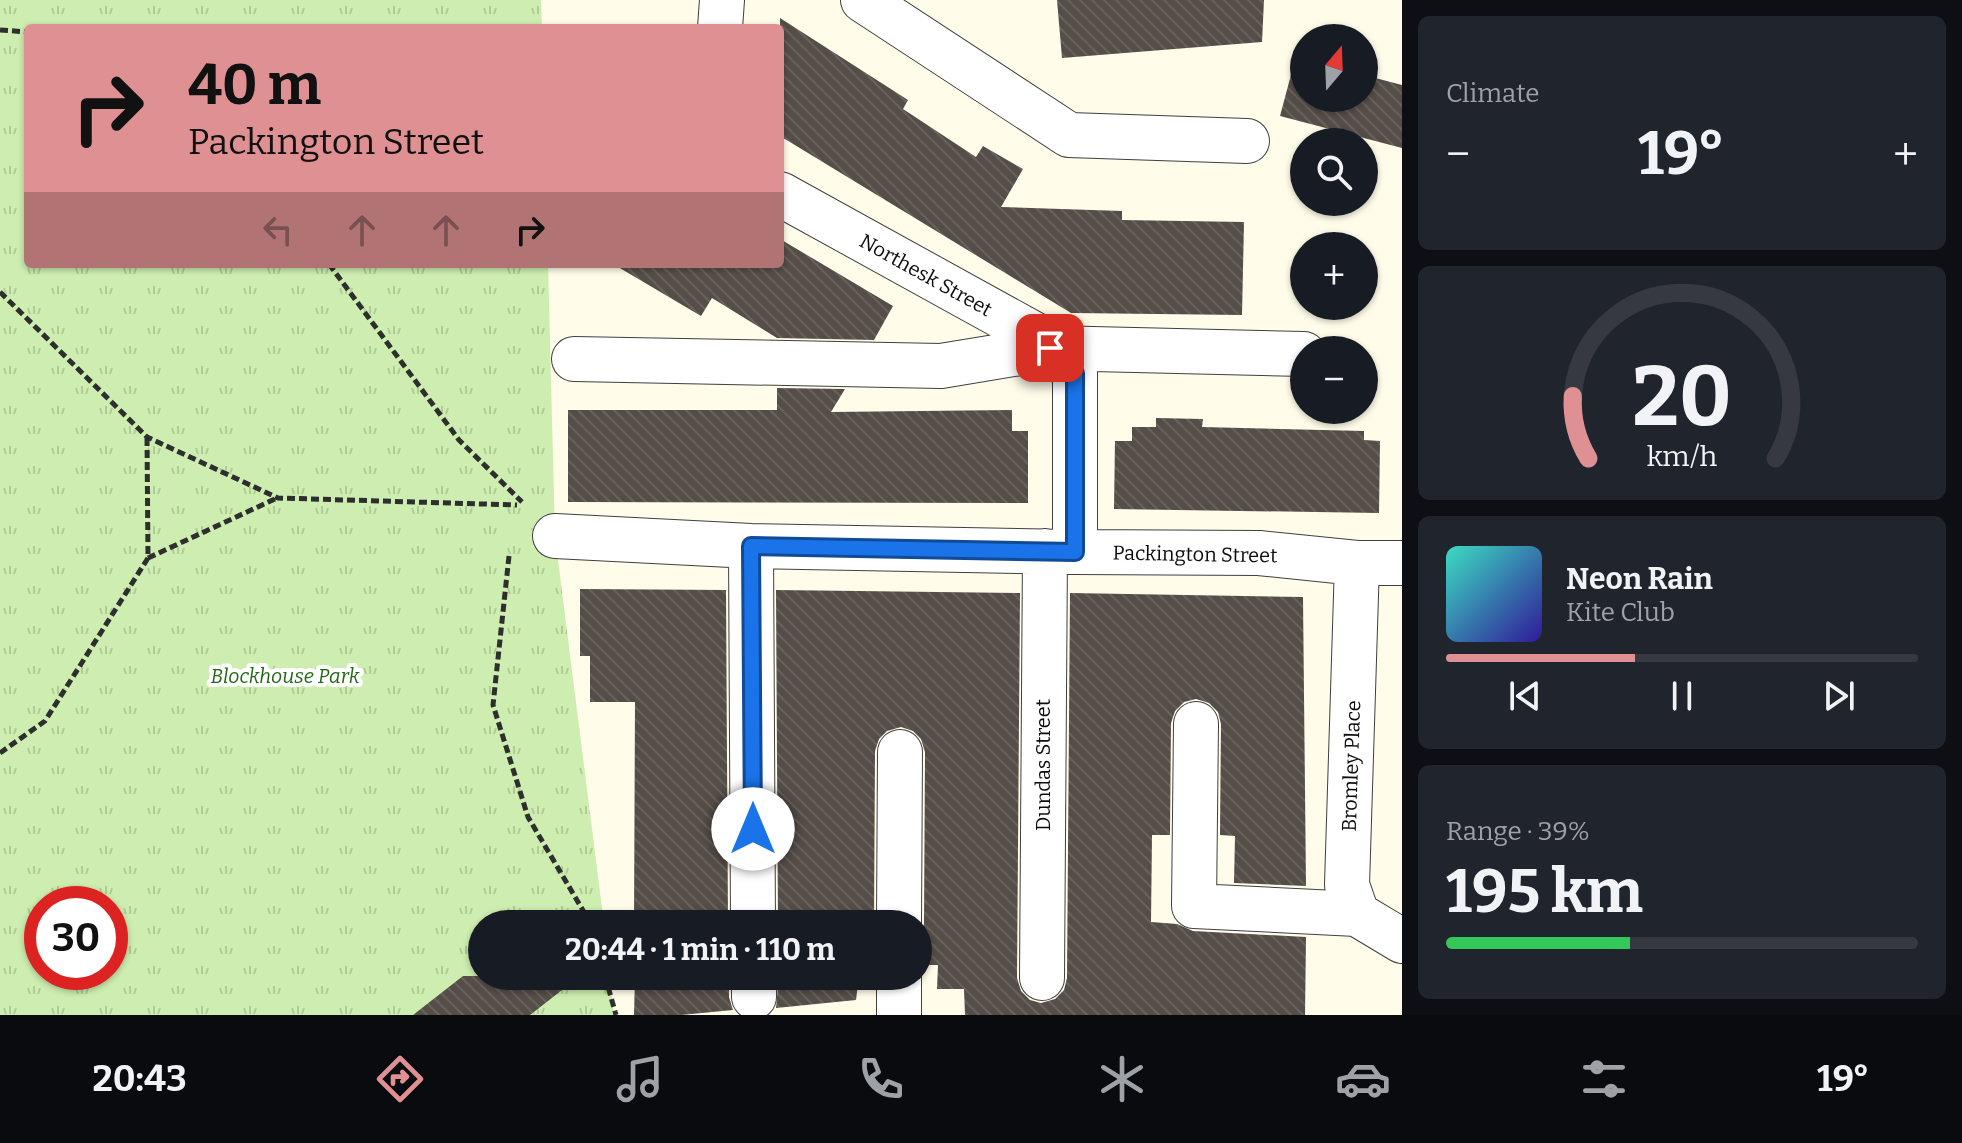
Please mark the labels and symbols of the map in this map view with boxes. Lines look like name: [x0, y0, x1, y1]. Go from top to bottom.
north arrow: [1290, 24, 1378, 112]
street label: Northesk Street: [856, 229, 996, 321]
pin: [1016, 314, 1084, 382]
street label: Packington Street: [1113, 541, 1277, 567]
park label: Blockhouse Park: [210, 664, 360, 688]
street label: Dundas Street: [1031, 699, 1055, 831]
street label: Bromley Place: [1337, 700, 1365, 832]
position arrow: [711, 787, 795, 871]
speed limit sign: 30: [24, 886, 128, 990]

